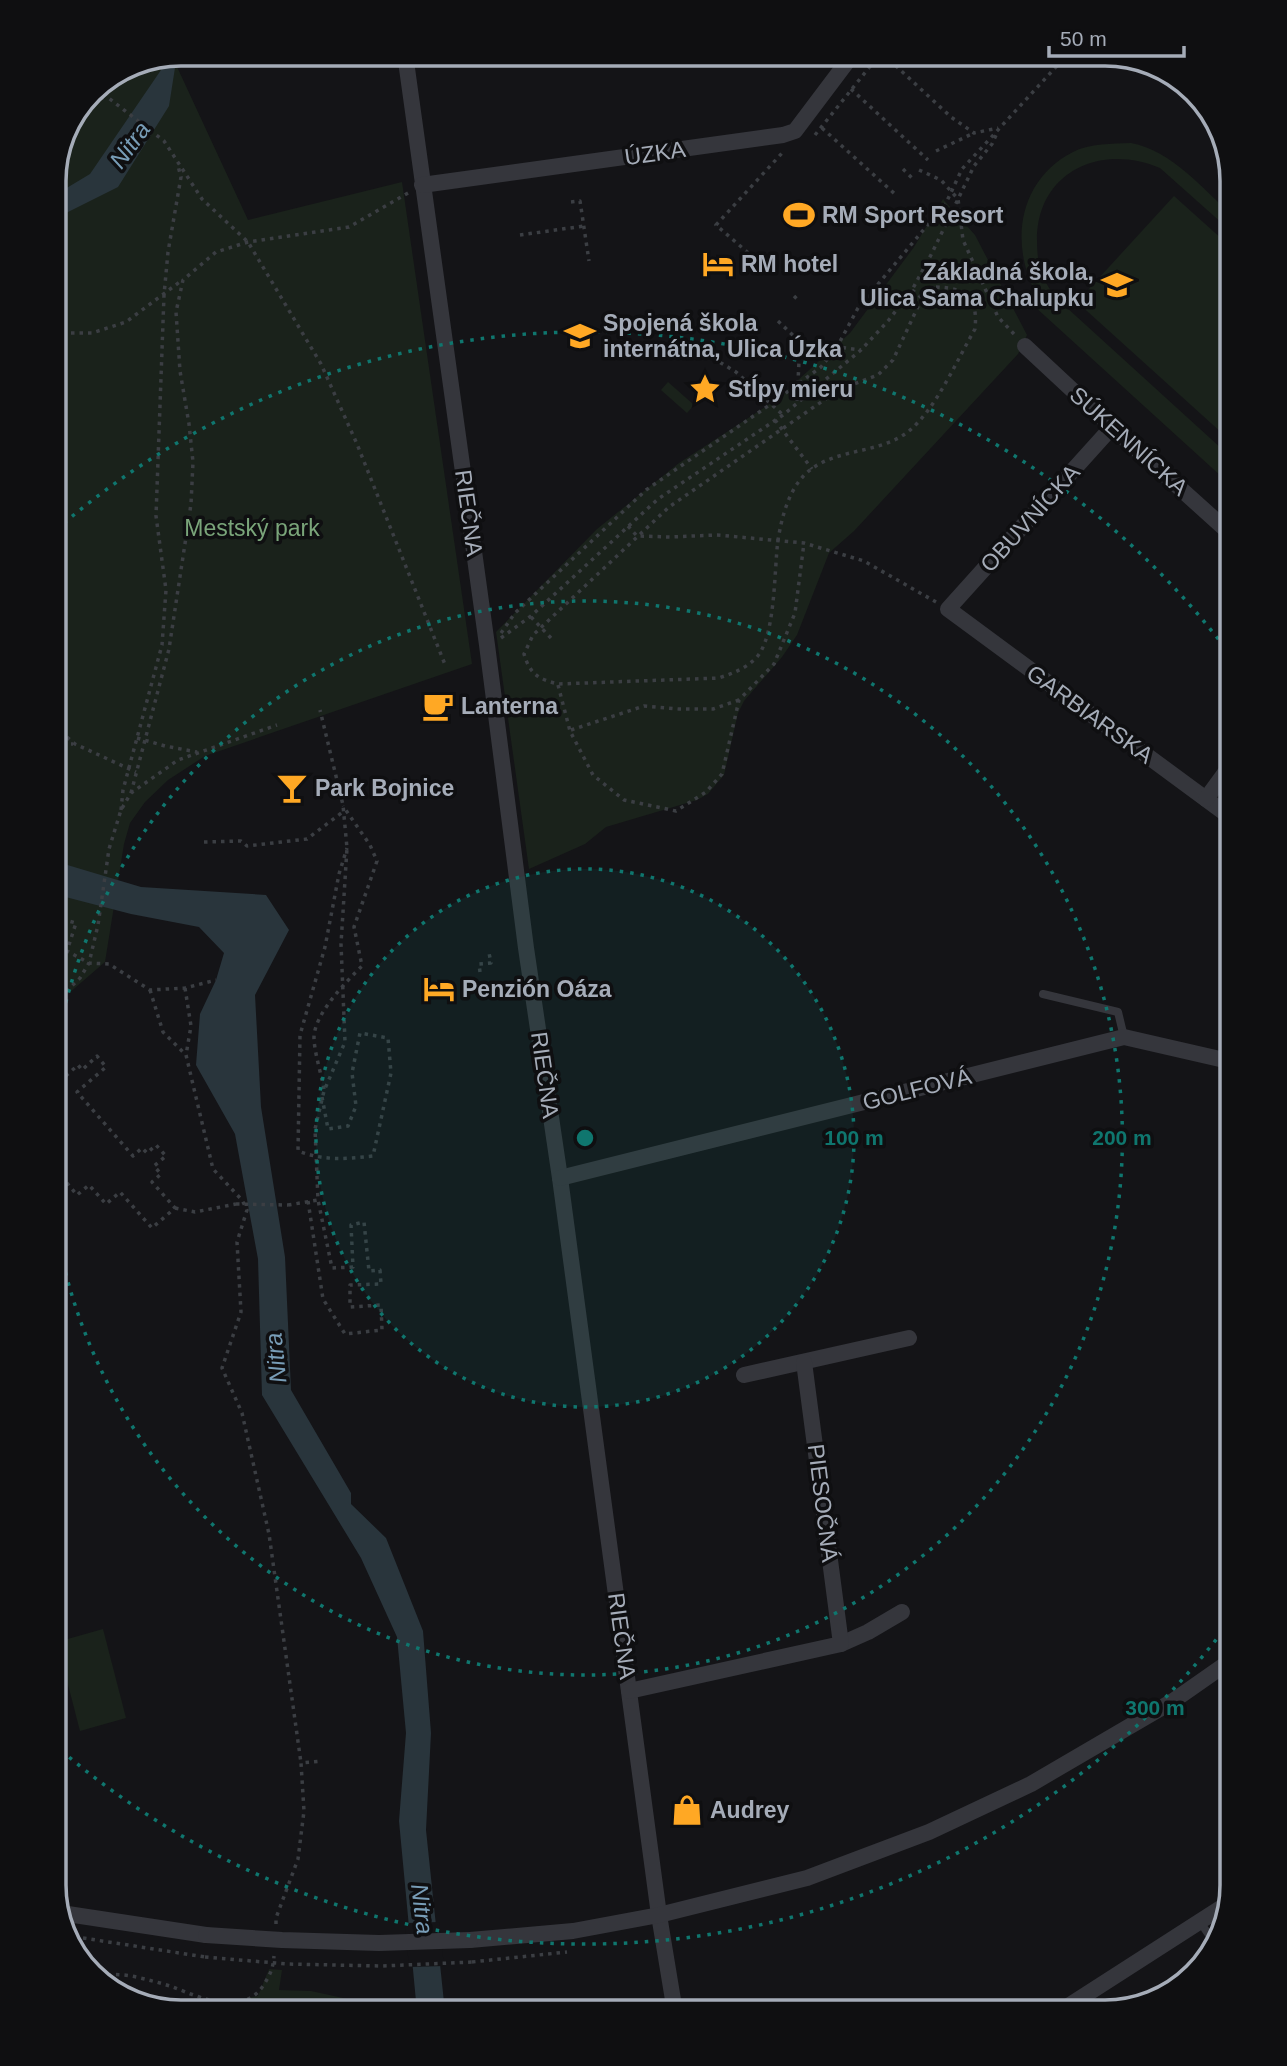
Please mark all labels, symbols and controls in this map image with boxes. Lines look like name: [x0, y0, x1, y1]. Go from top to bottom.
scale bar: [1049, 14, 1184, 58]
text: 50 m: [1060, 27, 1107, 50]
water label: Nitra: [104, 116, 155, 173]
street label: ÚZKA: [623, 136, 688, 170]
sports icon: RM Sport Resort: [782, 198, 816, 232]
place label: RM Sport Resort: [822, 202, 1004, 228]
hotel icon: RM hotel: [701, 247, 735, 281]
place label: RM hotel: [741, 251, 838, 277]
place label: Základná škola, Ulica Sama Chalupku: [860, 259, 1094, 311]
school or university icon: Základná škola, Ulica Sama Chalupku: [1100, 268, 1134, 302]
place label: Spojená škola internátna, Ulica Úzka: [603, 310, 842, 362]
school or university icon: Spojená škola internátna, Ulica Úzka: [563, 319, 597, 353]
place icon: Stĺpy mieru: [688, 372, 722, 406]
place label: Stĺpy mieru: [728, 374, 853, 402]
street label: SÚKENNÍCKA: [1065, 381, 1194, 501]
street label: OBUVNÍCKA: [975, 458, 1085, 577]
street label: RIEČNA: [450, 468, 489, 558]
park label: Mestský park: [184, 515, 320, 541]
street label: GARBIARSKA: [1022, 660, 1159, 769]
cafe icon: Lanterna: [421, 689, 455, 723]
place label: Lanterna: [461, 693, 558, 719]
bar icon: Park Bojnice: [275, 771, 309, 805]
place label: Park Bojnice: [315, 775, 454, 801]
hotel icon: Penzión Oáza: [422, 972, 456, 1006]
place label: Penzión Oáza: [462, 976, 612, 1002]
street label: RIEČNA: [526, 1030, 565, 1120]
street label: GOLFOVÁ: [860, 1063, 975, 1115]
centre of rings: [573, 1126, 597, 1150]
text: 100 m: [824, 1126, 884, 1149]
text: 200 m: [1092, 1126, 1152, 1149]
water label: Nitra: [259, 1331, 292, 1385]
street label: PIESOČNÁ: [803, 1442, 844, 1564]
street label: RIEČNA: [603, 1591, 642, 1681]
text: 300 m: [1125, 1696, 1185, 1719]
shop icon: Audrey: [670, 1793, 704, 1827]
place label: Audrey: [710, 1797, 789, 1823]
water label: Nitra: [406, 1882, 439, 1936]

